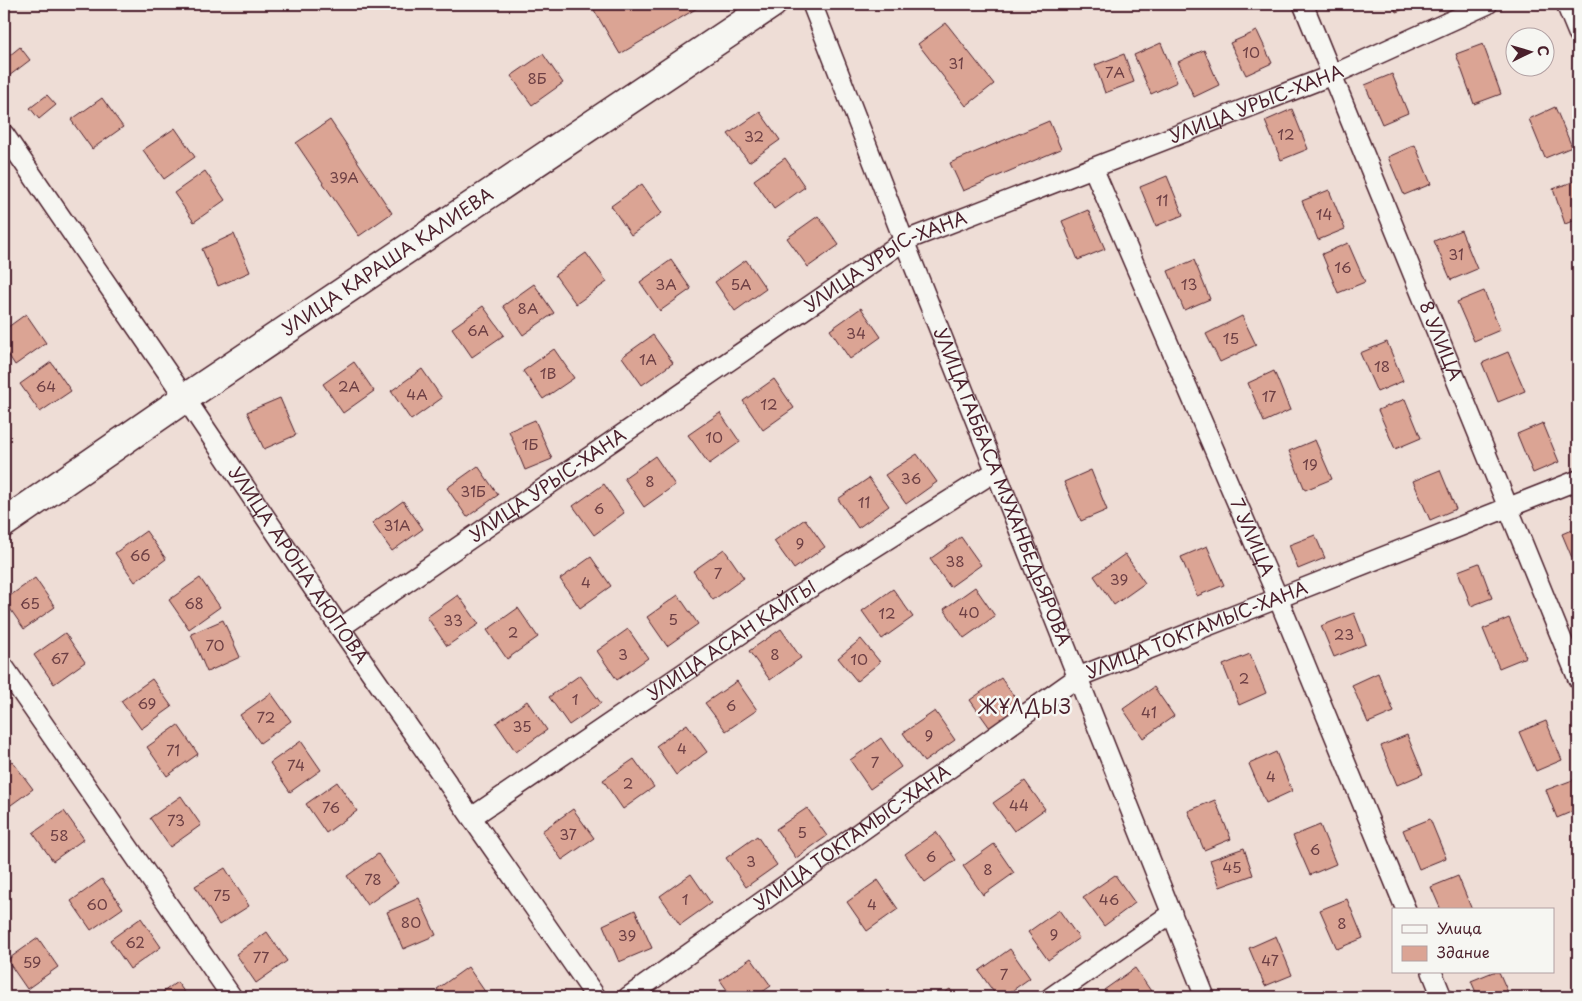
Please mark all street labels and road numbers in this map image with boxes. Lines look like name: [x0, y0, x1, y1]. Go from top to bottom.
street label: УЛИЦА УРЫС-ХАНА: [1165, 57, 1347, 149]
street label: УЛИЦА КАРАША КАЛИЕВА: [276, 180, 498, 341]
street label: УЛИЦА УРЫС-ХАНА: [798, 203, 970, 318]
street label: 8 УЛИЦА: [1413, 297, 1470, 385]
street label: УЛИЦА ГАББАСА МУХАНБЕДЬЯРОВА: [928, 324, 1079, 649]
street label: УЛИЦА УРЫС-ХАНА: [463, 421, 631, 548]
street label: УЛИЦА АРОНА АЮПОВА: [223, 460, 376, 669]
street label: 7 УЛИЦА: [1225, 493, 1282, 580]
street label: УЛИЦА АСАН КАЙГЫ: [641, 573, 821, 706]
street label: УЛИЦА ТОКТАМЫС-ХАНА: [1082, 573, 1311, 685]
street label: УЛИЦА ТОКТАМЫС-ХАНА: [747, 757, 955, 916]

